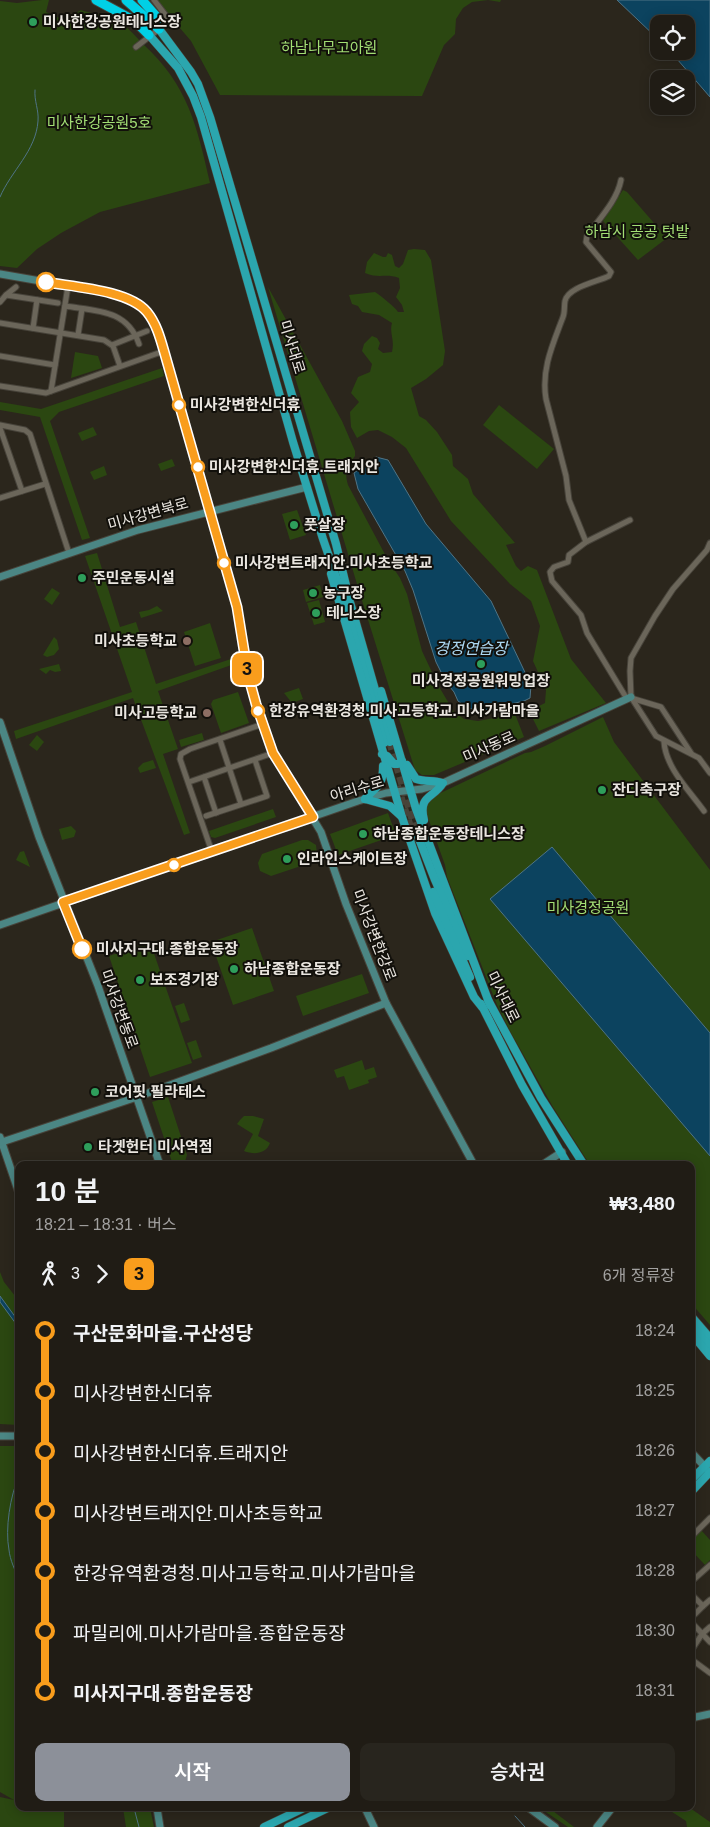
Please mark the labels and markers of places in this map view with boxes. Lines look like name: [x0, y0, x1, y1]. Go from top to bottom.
place label: 미사한강공원테니스장: [43, 13, 181, 30]
marker: 미사한강공원테니스장: [27, 16, 39, 28]
unlabelled marker: [36, 272, 56, 292]
place label: 미사강변한신더휴: [190, 396, 301, 413]
marker: 미사강변한신더휴: [172, 398, 186, 412]
place label: 미사강변한신더휴.트래지안: [209, 458, 379, 475]
marker: 미사강변한신더휴.트래지안: [191, 460, 205, 474]
place label: 풋살장: [304, 516, 346, 533]
marker: 풋살장: [288, 519, 300, 531]
place label: 미사강변트래지안.미사초등학교: [235, 554, 433, 571]
marker: 미사강변트래지안.미사초등학교: [217, 556, 231, 570]
place label: 주민운동시설: [92, 569, 175, 586]
marker: 주민운동시설: [76, 572, 88, 584]
place label: 농구장: [323, 584, 365, 601]
marker: 농구장: [307, 587, 319, 599]
place label: 테니스장: [326, 604, 381, 621]
marker: 테니스장: [310, 607, 322, 619]
place label: 미사초등학교: [94, 632, 177, 649]
marker: 미사초등학교: [181, 635, 193, 647]
marker: 미사경정공원워밍업장: [475, 658, 487, 670]
place label: 미사경정공원워밍업장: [412, 672, 550, 689]
place label: 한강유역환경청.미사고등학교.미사가람마을: [269, 702, 540, 719]
place label: 미사고등학교: [114, 704, 197, 721]
marker: 한강유역환경청.미사고등학교.미사가람마을: [251, 704, 265, 718]
marker: 미사고등학교: [201, 707, 213, 719]
place label: 잔디축구장: [612, 781, 681, 798]
marker: 잔디축구장: [596, 784, 608, 796]
place label: 하남종합운동장테니스장: [373, 825, 525, 842]
marker: 하남종합운동장테니스장: [357, 828, 369, 840]
place label: 인라인스케이트장: [297, 850, 408, 867]
marker: 인라인스케이트장: [281, 853, 293, 865]
unlabelled marker: [167, 858, 181, 872]
marker: 미사지구대.종합운동장: [72, 939, 92, 959]
place label: 미사지구대.종합운동장: [96, 940, 238, 957]
place label: 하남종합운동장: [244, 960, 341, 977]
marker: 하남종합운동장: [228, 963, 240, 975]
place label: 보조경기장: [150, 971, 219, 988]
marker: 보조경기장: [134, 974, 146, 986]
place label: 코어핏 필라테스: [105, 1083, 206, 1100]
marker: 코어핏 필라테스: [89, 1086, 101, 1098]
place label: 타겟헌터 미사역점: [98, 1138, 213, 1155]
marker: 타겟헌터 미사역점: [82, 1141, 94, 1153]

